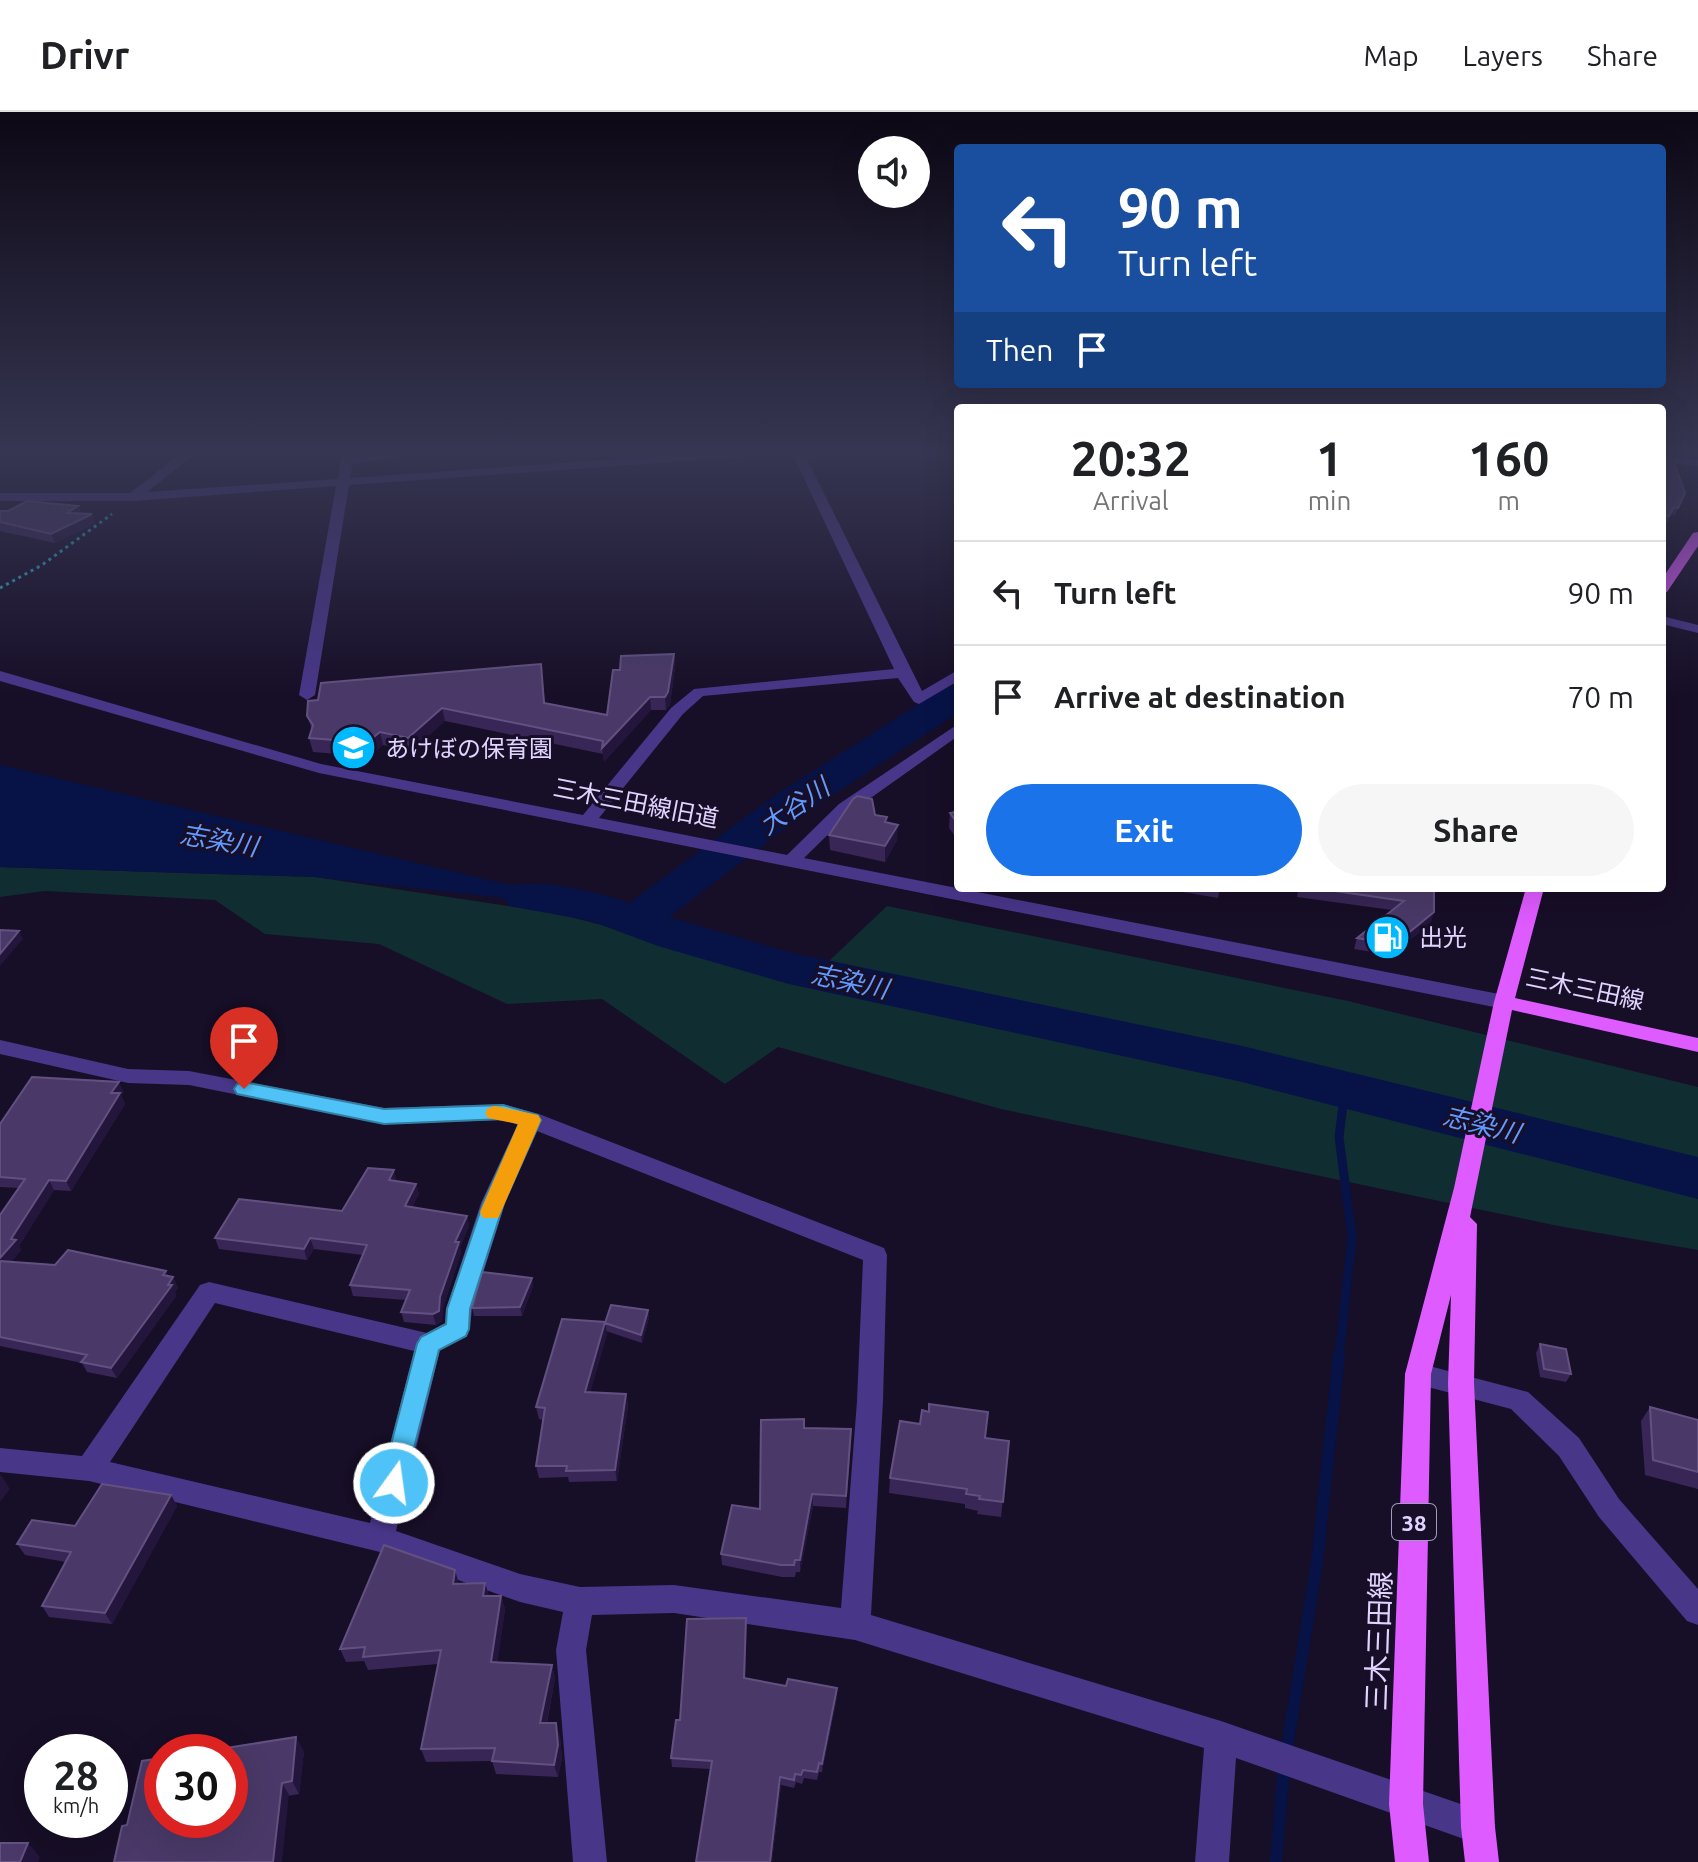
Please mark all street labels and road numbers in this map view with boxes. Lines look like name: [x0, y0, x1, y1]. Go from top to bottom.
street label: 三木三田線旧道: [551, 774, 721, 832]
street label: 三木三田線: [1524, 963, 1646, 1015]
road number: 38: [1392, 1504, 1436, 1540]
street label: 三木三田線: [1360, 1570, 1396, 1712]

